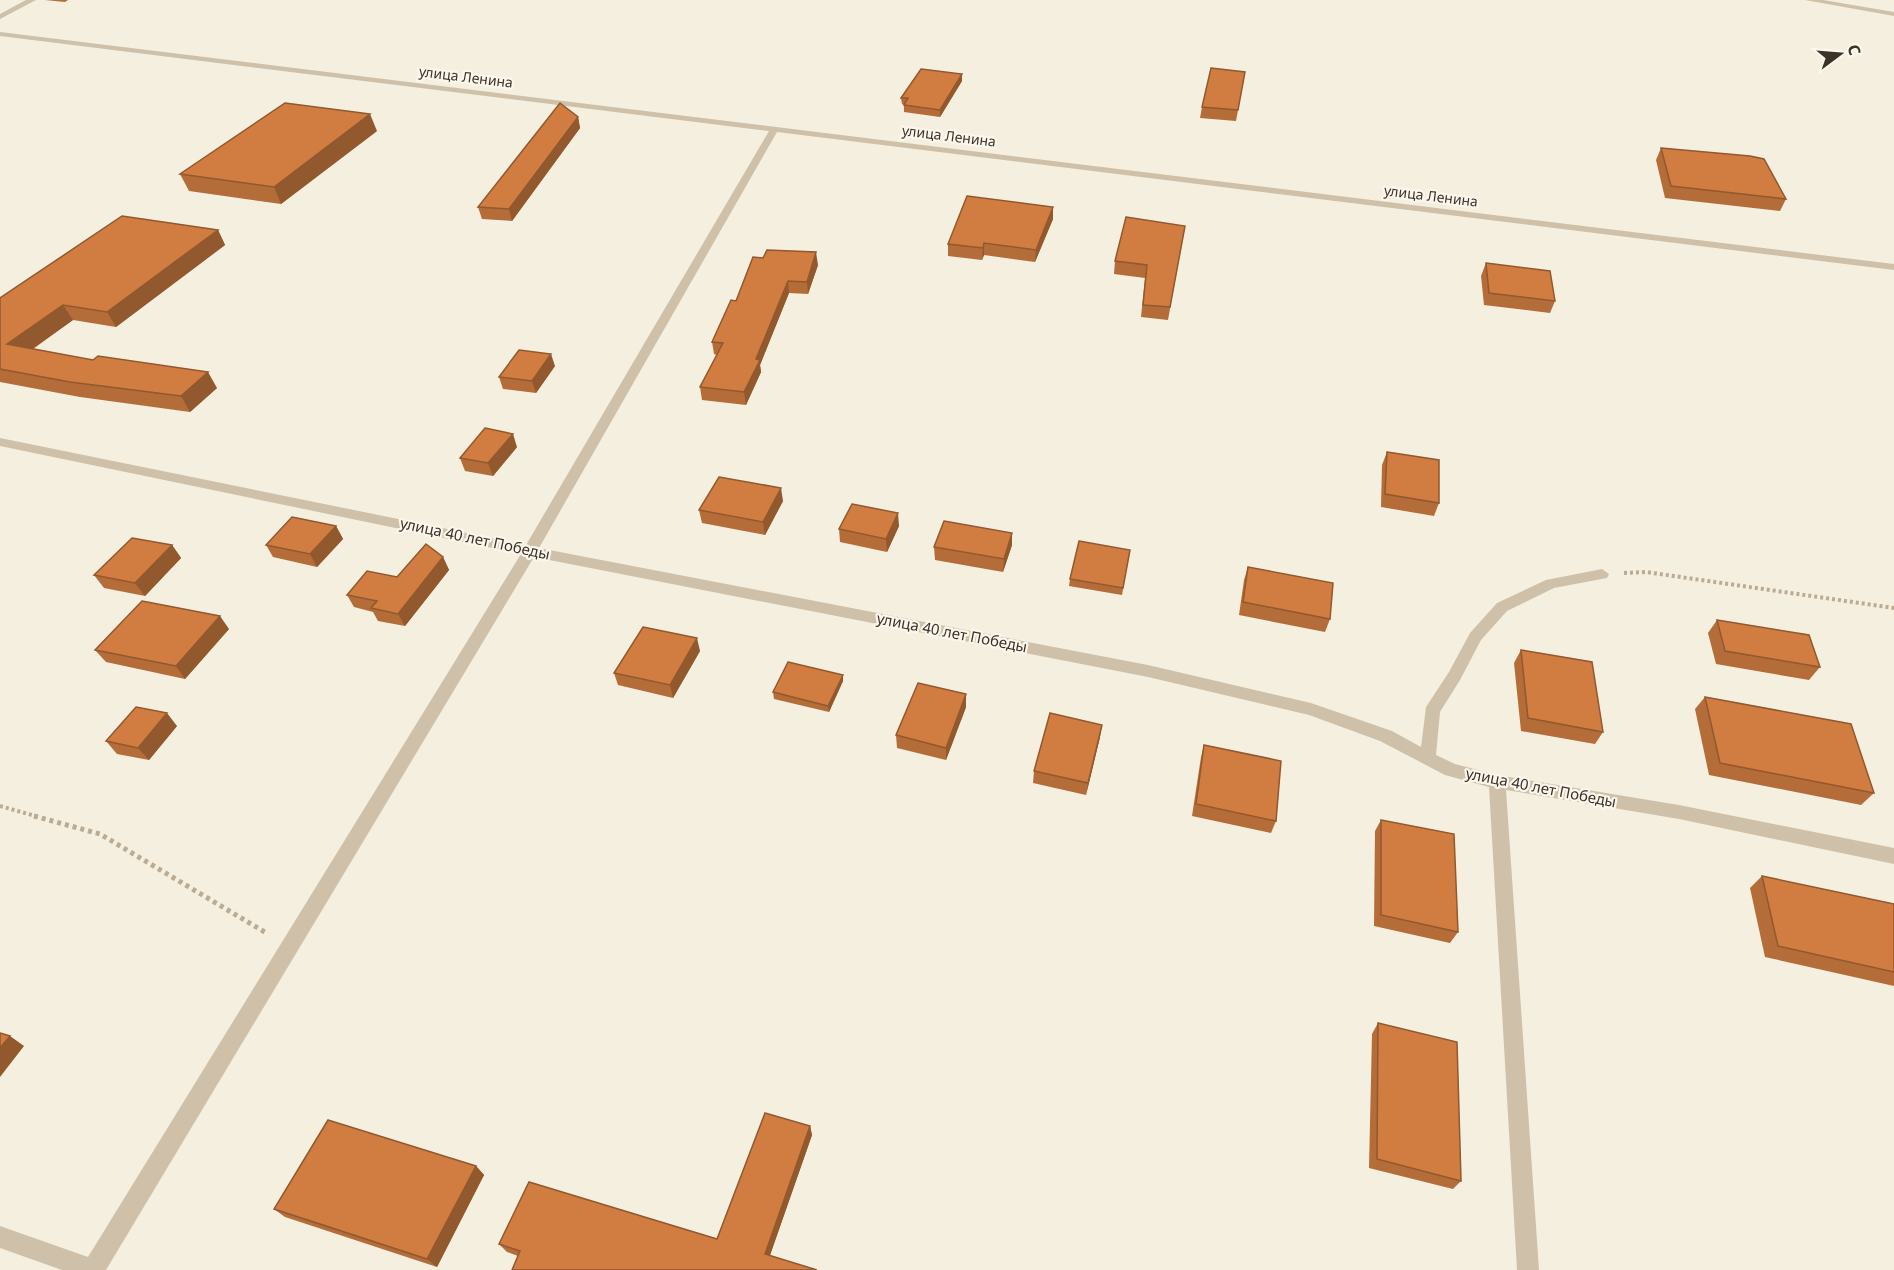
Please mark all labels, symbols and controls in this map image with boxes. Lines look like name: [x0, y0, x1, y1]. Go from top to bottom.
north arrow: [1810, 24, 1870, 84]
text: С: [1842, 42, 1866, 58]
street label: улица Ленина: [418, 61, 514, 92]
street label: улица Ленина: [901, 120, 997, 151]
street label: улица Ленина: [1383, 180, 1479, 211]
street label: улица 40 лет Победы: [398, 512, 552, 564]
street label: улица 40 лет Победы: [875, 608, 1029, 656]
street label: улица 40 лет Победы: [1464, 763, 1618, 811]

